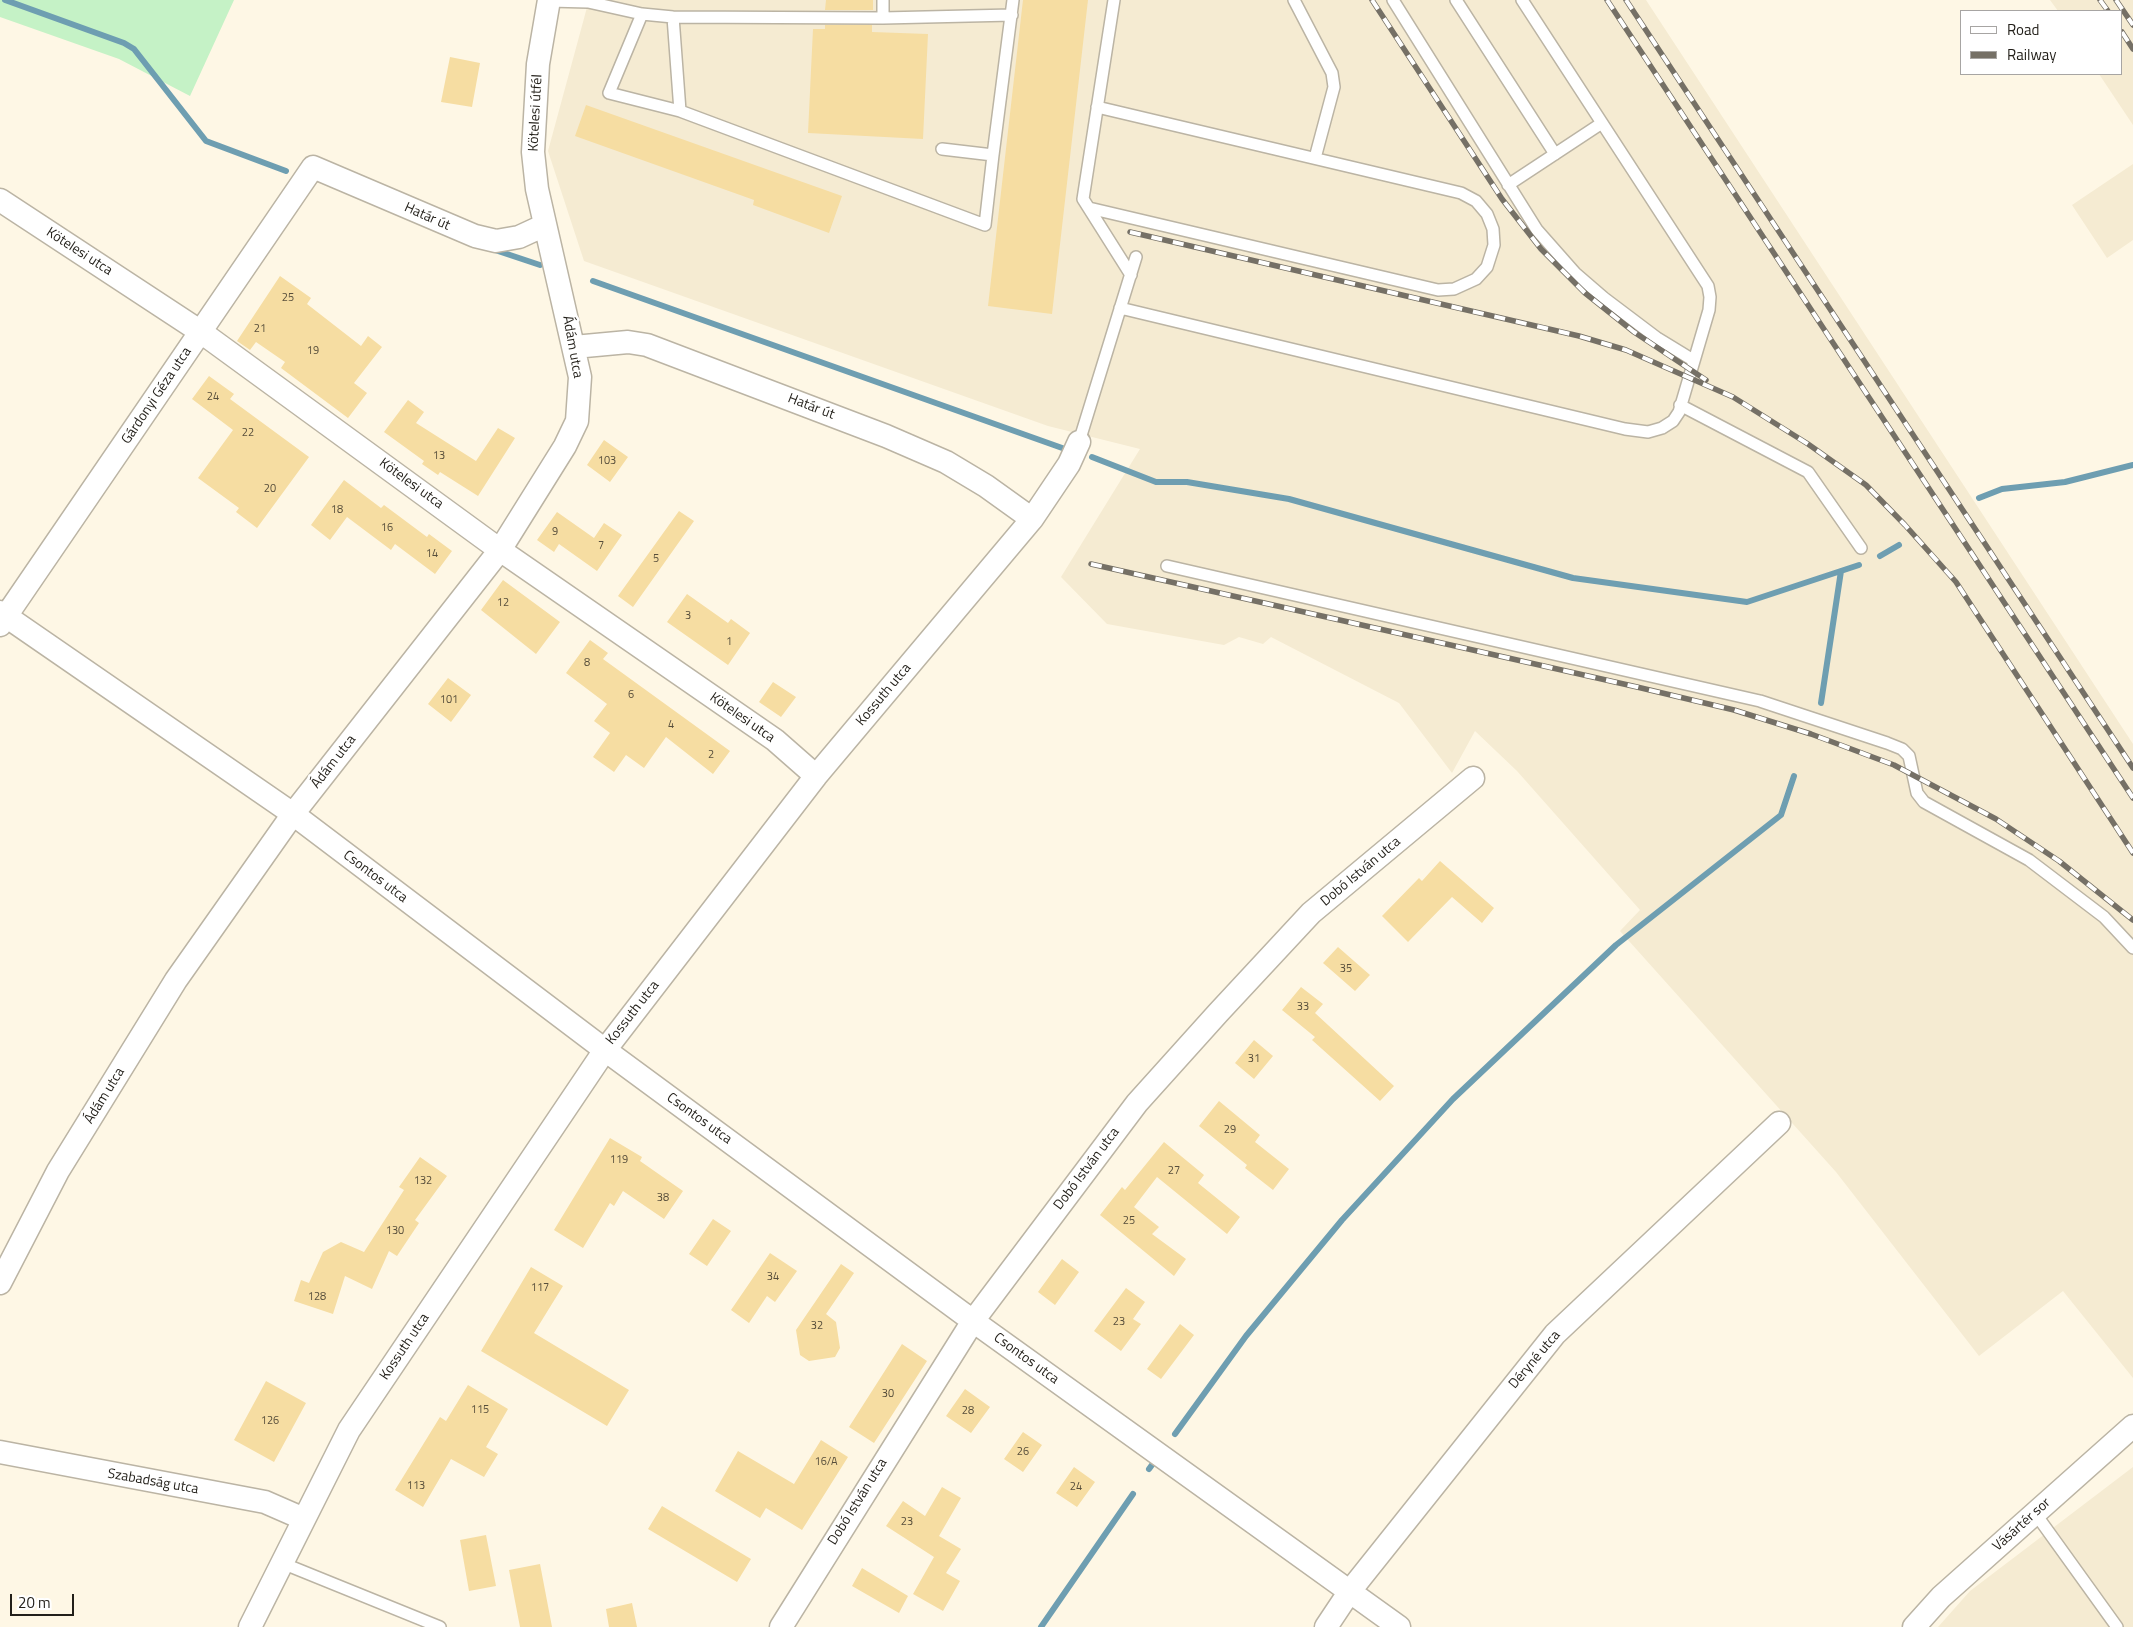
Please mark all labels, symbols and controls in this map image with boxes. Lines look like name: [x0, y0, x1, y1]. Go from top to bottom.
legend: [1960, 10, 2123, 75]
text: Road: [2007, 18, 2039, 41]
text: Railway: [2007, 43, 2057, 66]
street label: Kötelesi útfél: [526, 74, 546, 152]
street label: Határ út: [401, 199, 453, 235]
street label: Kötelesi utca: [43, 224, 115, 280]
house number: 25: [282, 291, 294, 305]
street label: Ádám utca: [558, 315, 586, 379]
house number: 21: [254, 322, 266, 336]
street label: Gárdonyi Géza utca: [118, 344, 196, 448]
house number: 19: [307, 344, 319, 358]
house number: 24: [207, 390, 219, 404]
street label: Határ út: [785, 390, 837, 424]
house number: 22: [242, 426, 254, 440]
house number: 13: [433, 449, 445, 463]
house number: 103: [598, 454, 616, 468]
street label: Kötelesi utca: [376, 455, 446, 513]
house number: 20: [264, 482, 276, 496]
house number: 18: [331, 503, 343, 517]
house number: 16: [381, 521, 393, 535]
house number: 9: [552, 525, 558, 539]
house number: 7: [598, 539, 604, 553]
house number: 14: [426, 547, 438, 561]
house number: 5: [653, 552, 659, 566]
house number: 12: [497, 596, 509, 610]
house number: 3: [685, 609, 691, 623]
house number: 1: [726, 635, 732, 649]
house number: 8: [584, 656, 590, 670]
street label: Kossuth utca: [853, 660, 915, 730]
house number: 6: [628, 688, 634, 702]
street label: Kötelesi utca: [706, 689, 778, 747]
house number: 101: [440, 693, 458, 707]
house number: 4: [668, 718, 674, 732]
street label: Ádám utca: [308, 732, 360, 792]
house number: 2: [708, 748, 714, 762]
street label: Dobó István utca: [1318, 834, 1404, 910]
street label: Csontos utca: [339, 847, 411, 907]
house number: 35: [1340, 962, 1352, 976]
street label: Kossuth utca: [603, 978, 663, 1048]
house number: 33: [1297, 1000, 1309, 1014]
house number: 31: [1248, 1052, 1260, 1066]
street label: Ádám utca: [81, 1065, 129, 1127]
street label: Csontos utca: [663, 1090, 735, 1148]
house number: 29: [1224, 1123, 1236, 1137]
street label: Dobó István utca: [1051, 1124, 1123, 1214]
house number: 119: [610, 1153, 628, 1167]
house number: 27: [1168, 1164, 1180, 1178]
house number: 132: [414, 1174, 432, 1188]
house number: 38: [657, 1191, 669, 1205]
house number: 25: [1123, 1214, 1135, 1228]
house number: 130: [386, 1224, 404, 1238]
house number: 34: [767, 1270, 779, 1284]
house number: 117: [531, 1281, 549, 1295]
house number: 128: [308, 1290, 326, 1304]
street label: Kossuth utca: [377, 1311, 433, 1383]
house number: 23: [1113, 1315, 1125, 1329]
house number: 32: [811, 1319, 823, 1333]
street label: Déryné utca: [1506, 1327, 1564, 1393]
street label: Csontos utca: [990, 1330, 1062, 1388]
house number: 30: [882, 1387, 894, 1401]
house number: 115: [471, 1403, 489, 1417]
house number: 28: [962, 1404, 974, 1418]
house number: 126: [261, 1414, 279, 1428]
house number: 26: [1017, 1445, 1029, 1459]
house number: 16/A: [815, 1455, 837, 1469]
street label: Dobó István utca: [825, 1456, 891, 1548]
street label: Szabadság utca: [106, 1466, 200, 1498]
house number: 113: [407, 1479, 425, 1493]
house number: 24: [1070, 1480, 1082, 1494]
street label: Vásártér sor: [1990, 1495, 2054, 1555]
house number: 23: [901, 1515, 913, 1529]
scale bar: [12, 1584, 76, 1616]
text: 20 m: [18, 1591, 51, 1614]

